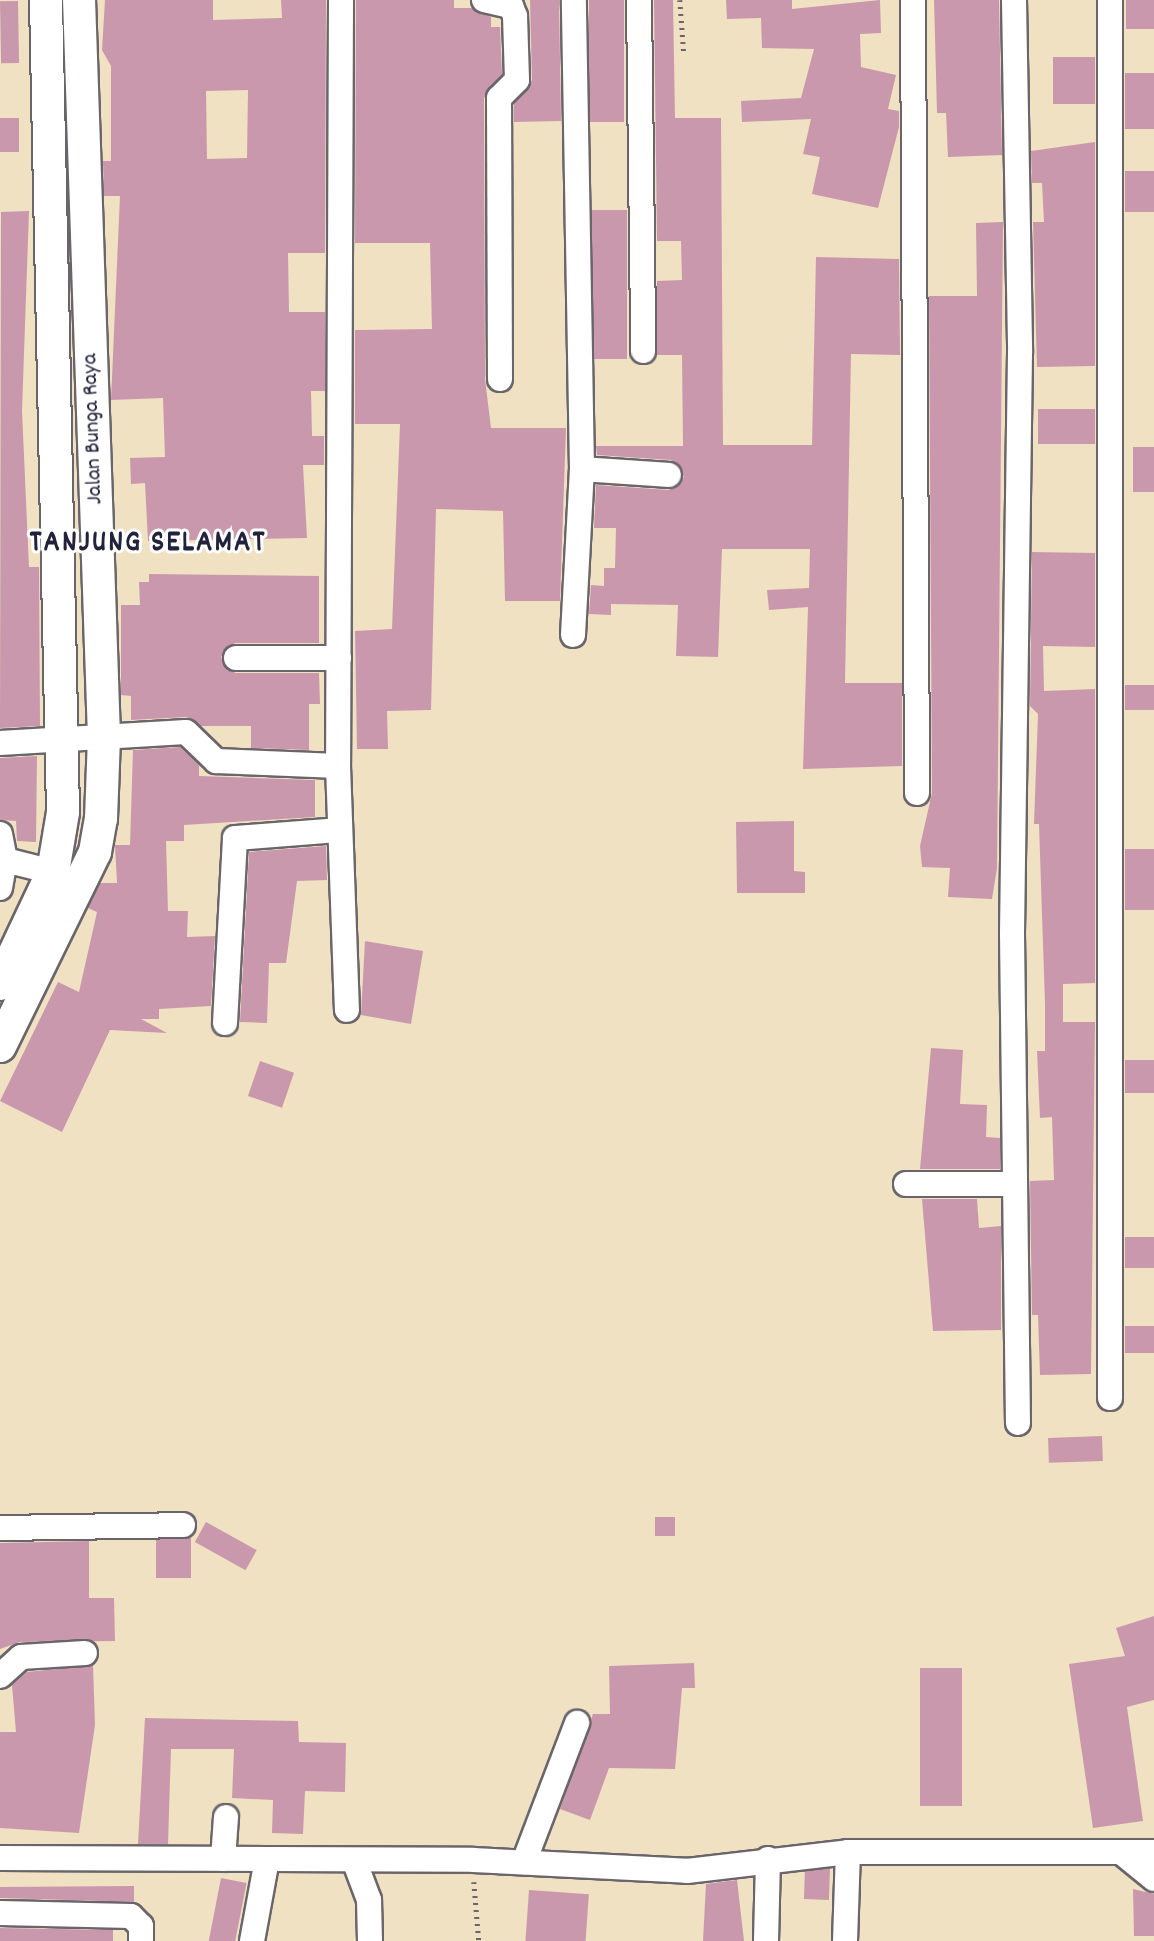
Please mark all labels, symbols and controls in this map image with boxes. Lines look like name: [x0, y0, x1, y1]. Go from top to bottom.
street label: Jalan Bunga Raya: [78, 353, 110, 505]
district label: TANJUNG SELAMAT: [31, 527, 265, 563]

